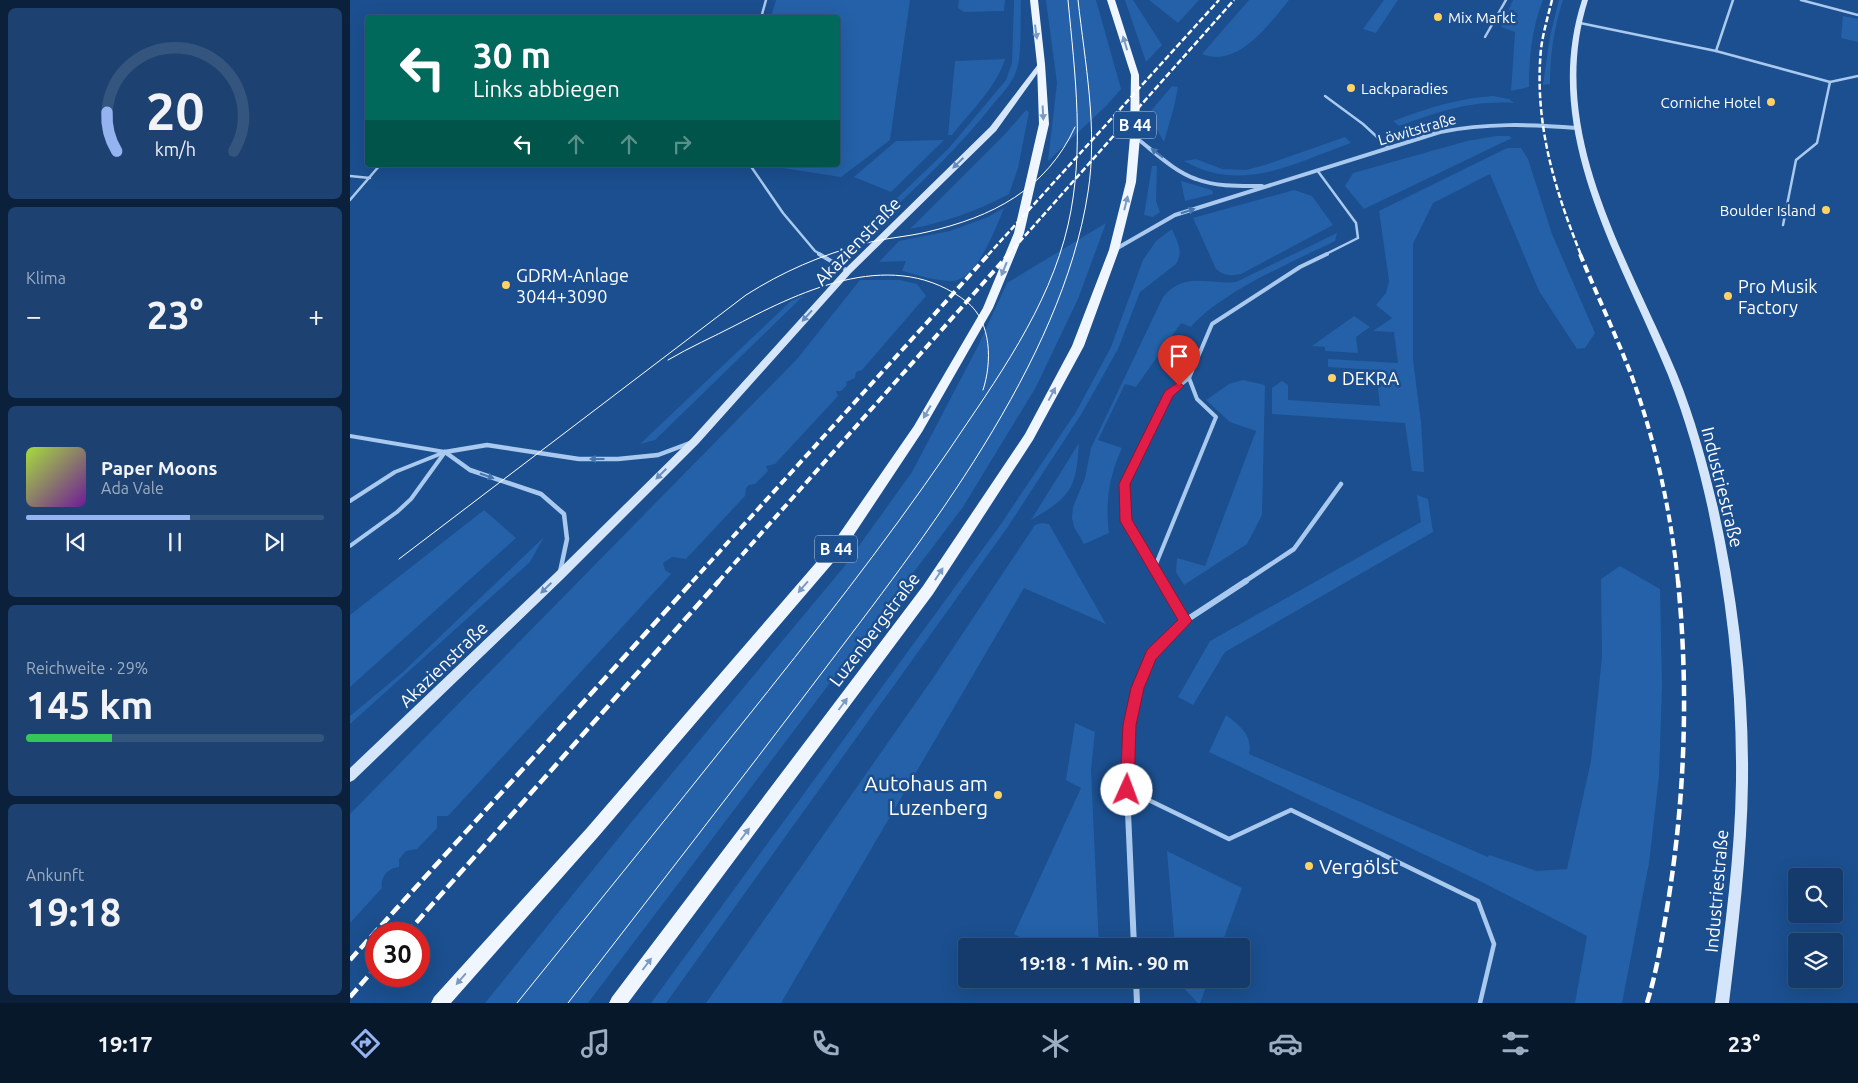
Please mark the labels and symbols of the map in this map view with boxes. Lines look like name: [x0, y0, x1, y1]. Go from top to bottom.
place label: Mix Markt: [1448, 9, 1516, 26]
marker: Mix Markt: [1432, 11, 1444, 23]
one-way arrow: [1032, 24, 1040, 40]
one-way arrow: [1120, 35, 1128, 50]
place label: Lackparadies: [1361, 80, 1448, 97]
marker: Lackparadies: [1345, 82, 1357, 94]
place label: Corniche Hotel: [1661, 94, 1761, 111]
marker: Corniche Hotel: [1765, 96, 1777, 108]
one-way arrow: [1040, 105, 1048, 121]
street label: Löwitstraße: [1376, 110, 1458, 148]
road number: B 44: [1114, 112, 1156, 138]
one-way arrow: [1150, 148, 1164, 158]
one-way arrow: [952, 156, 964, 168]
street label: Akazienstraße: [810, 193, 904, 289]
one-way arrow: [1122, 195, 1130, 210]
place label: Boulder Island: [1720, 202, 1816, 219]
marker: Boulder Island: [1820, 204, 1832, 216]
one-way arrow: [1180, 207, 1195, 214]
one-way arrow: [999, 262, 1007, 276]
place label: GDRM-Anlage 3044+3090: [516, 265, 629, 306]
place label: Pro Musik Factory: [1738, 276, 1817, 317]
marker: GDRM-Anlage 3044+3090: [500, 279, 512, 291]
marker: Pro Musik Factory: [1722, 290, 1734, 302]
one-way arrow: [801, 310, 813, 322]
pin: [1158, 335, 1200, 386]
place label: DEKRA: [1342, 368, 1400, 388]
marker: DEKRA: [1326, 372, 1338, 384]
one-way arrow: [1048, 387, 1056, 402]
one-way arrow: [923, 406, 932, 419]
street label: Industriestraße: [1698, 425, 1748, 549]
one-way arrow: [588, 455, 604, 463]
one-way arrow: [656, 468, 668, 480]
one-way arrow: [480, 473, 495, 480]
road number: B 44: [815, 536, 857, 562]
one-way arrow: [935, 567, 944, 580]
street label: Luzenbergstraße: [825, 568, 923, 690]
one-way arrow: [797, 581, 809, 593]
one-way arrow: [540, 582, 552, 594]
street label: Akazienstraße: [395, 617, 491, 711]
one-way arrow: [837, 698, 848, 711]
position arrow: [1100, 763, 1152, 815]
place label: Autohaus am Luzenberg: [864, 771, 988, 819]
marker: Autohaus am Luzenberg: [992, 789, 1004, 801]
one-way arrow: [740, 827, 750, 841]
street label: Industriestraße: [1701, 829, 1731, 953]
place label: Vergölst: [1319, 854, 1398, 878]
marker: Vergölst: [1303, 860, 1315, 872]
speed limit sign: 30: [365, 922, 430, 987]
one-way arrow: [642, 958, 653, 971]
one-way arrow: [456, 972, 467, 985]

